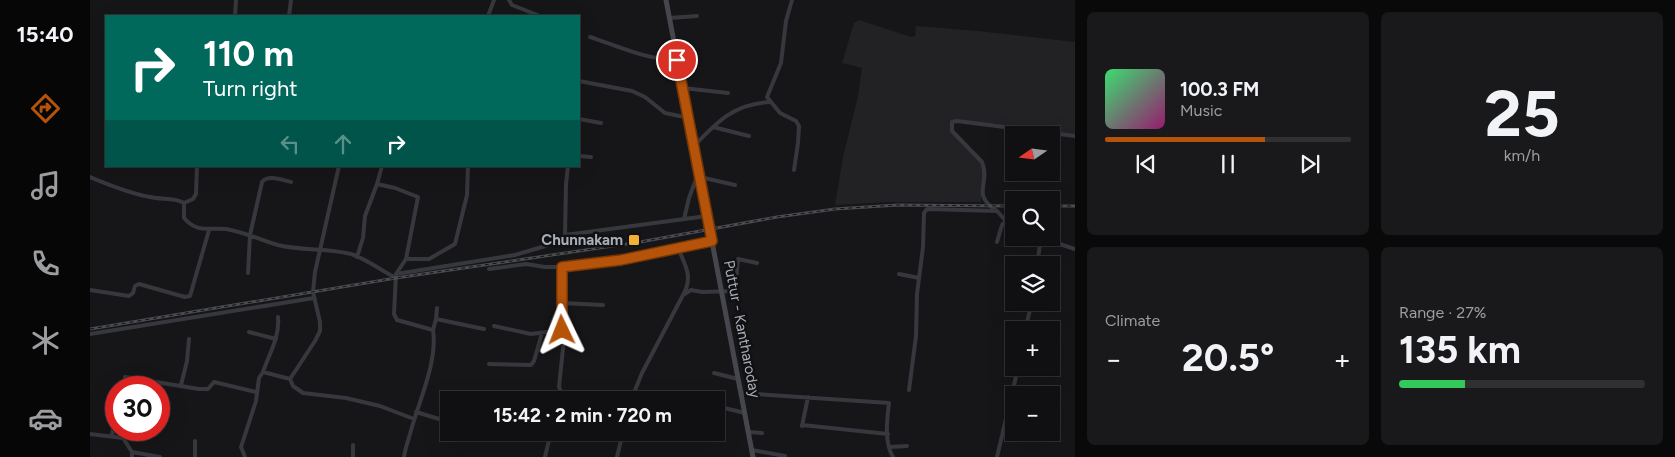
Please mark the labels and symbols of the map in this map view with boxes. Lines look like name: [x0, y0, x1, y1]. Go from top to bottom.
pin: [656, 39, 698, 81]
north arrow: [1005, 126, 1060, 181]
place label: Chunnakam: [541, 231, 623, 249]
marker: Chunnakam: [627, 233, 641, 247]
street label: Puttur - Kantharoday: [720, 258, 764, 400]
position arrow: [535, 303, 587, 355]
speed limit sign: 30: [105, 376, 170, 441]

